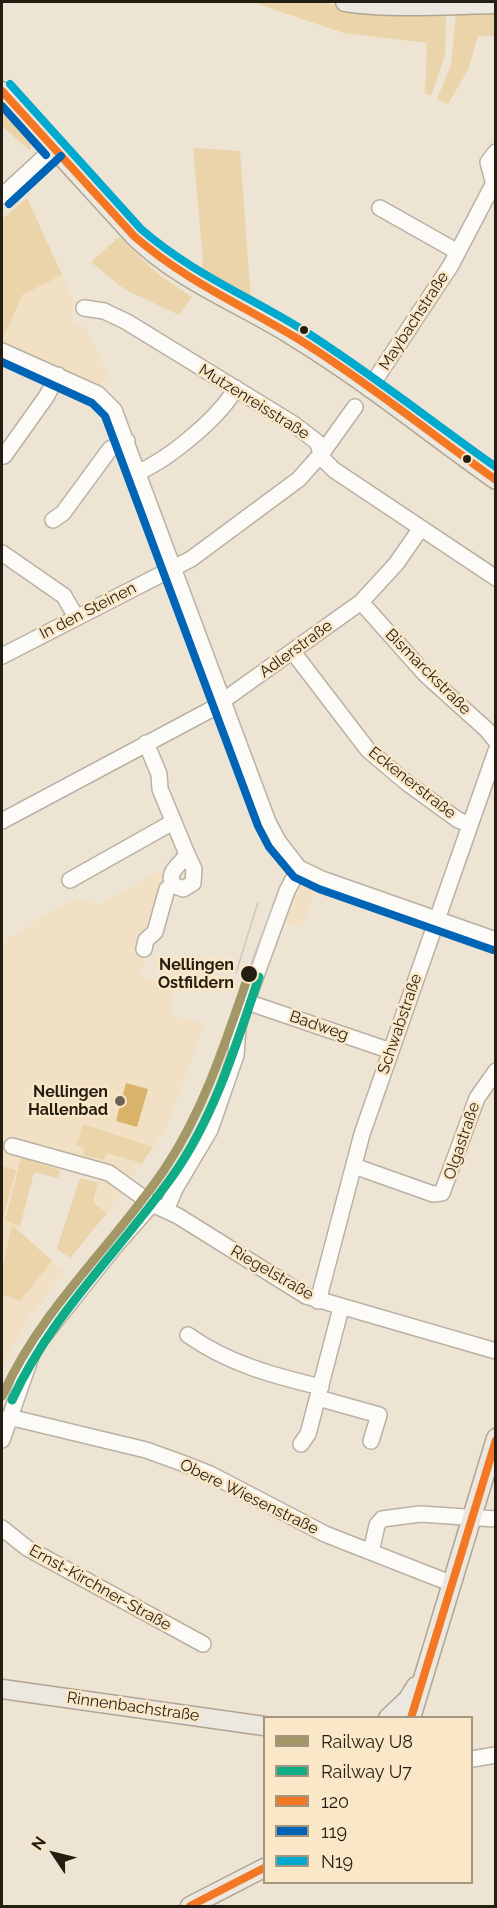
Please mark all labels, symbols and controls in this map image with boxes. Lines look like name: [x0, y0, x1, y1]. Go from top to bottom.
street label: Maybachstraße: [375, 268, 453, 374]
unlabelled marker: [298, 324, 310, 336]
street label: Mutzenreisstraße: [195, 360, 313, 444]
unlabelled marker: [461, 453, 473, 465]
street label: In den Steinen: [36, 578, 140, 644]
street label: Adlerstraße: [256, 616, 336, 682]
street label: Bismarckstraße: [381, 625, 475, 719]
street label: Eckenerstraße: [364, 743, 460, 823]
place label: Nellingen Ostfildern: [158, 955, 234, 993]
marker: Nellingen Ostfildern: [239, 964, 259, 984]
street label: Schwabstraße: [374, 971, 426, 1077]
street label: Badweg: [287, 1007, 351, 1045]
place label: Nellingen Hallenbad: [28, 1082, 108, 1120]
marker: Nellingen Hallenbad: [113, 1094, 127, 1108]
street label: Olgastraße: [440, 1100, 484, 1182]
street label: Riegelstraße: [227, 1242, 317, 1304]
street label: Obere Wiesenstraße: [177, 1455, 321, 1539]
street label: Ernst-Kirchner-Straße: [26, 1541, 174, 1635]
street label: Rinnenbachstraße: [66, 1688, 200, 1726]
legend: [263, 1716, 473, 1884]
text: Railway U8: [321, 1731, 413, 1752]
text: Railway U7: [321, 1761, 412, 1782]
text: 120: [321, 1791, 349, 1812]
text: 119: [321, 1821, 347, 1842]
north arrow: [24, 1824, 84, 1884]
text: N: [28, 1833, 50, 1854]
text: N19: [321, 1851, 353, 1872]

